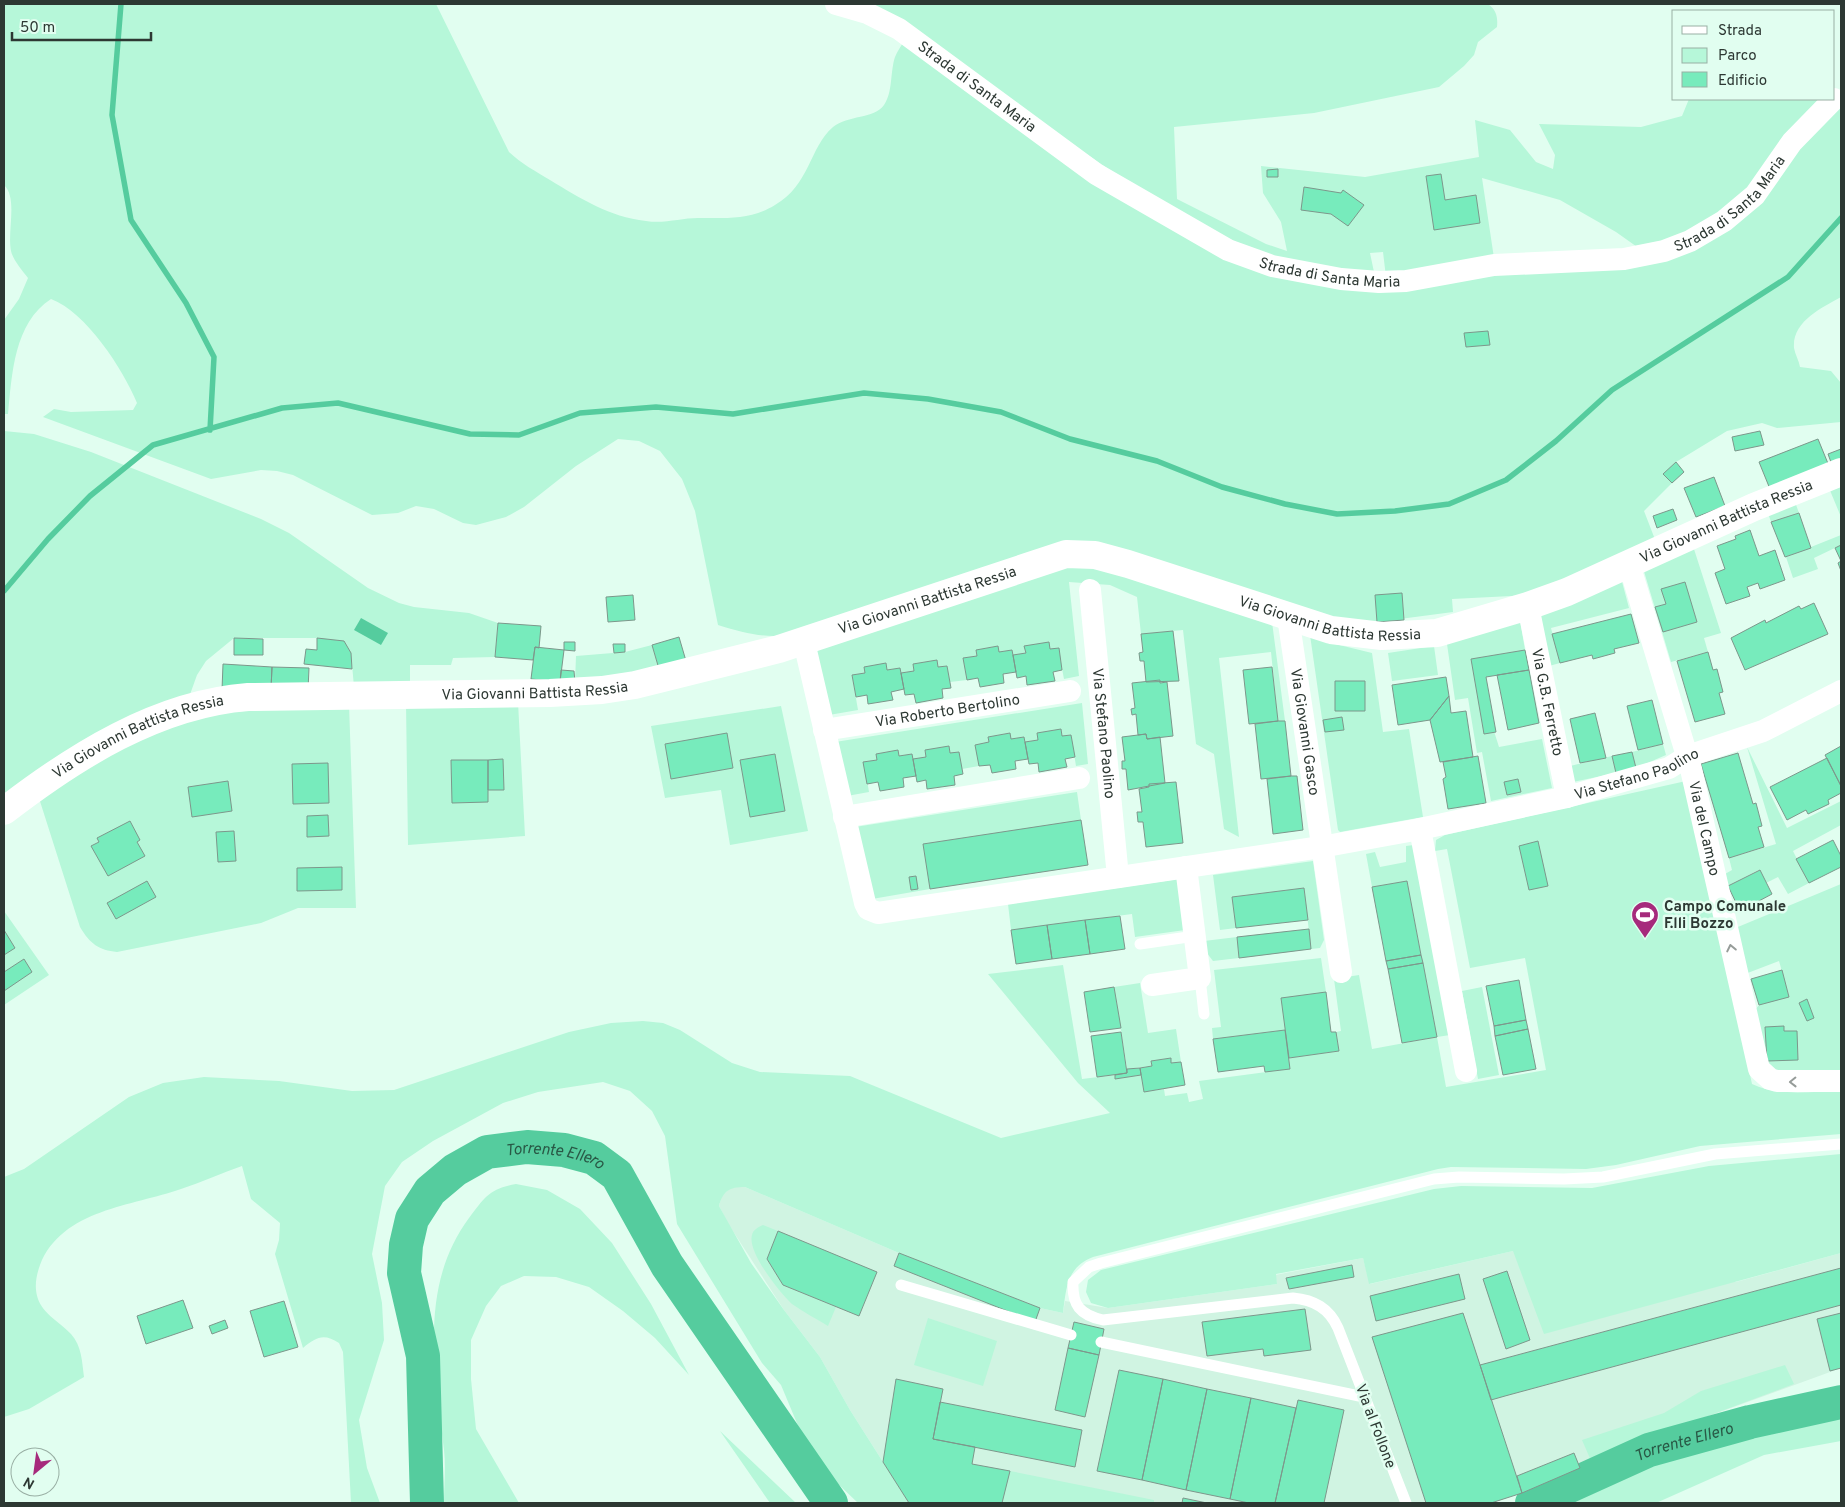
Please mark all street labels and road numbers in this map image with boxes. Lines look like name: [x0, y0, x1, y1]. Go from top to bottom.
street label: Strada di Santa Maria: [913, 38, 1039, 138]
street label: Strada di Santa Maria: [1672, 153, 1790, 257]
street label: Strada di Santa Maria: [1256, 254, 1401, 293]
street label: Via Giovanni Battista Ressia: [1637, 476, 1816, 569]
street label: Via Giovanni Battista Ressia: [836, 563, 1019, 640]
street label: Via Giovanni Battista Ressia: [1236, 593, 1422, 647]
street label: Via G.B. Ferretto: [1526, 647, 1566, 758]
street label: Via Stefano Paolino: [1087, 667, 1118, 800]
street label: Via Giovanni Gasco: [1285, 667, 1323, 797]
street label: Via Giovanni Battista Ressia: [441, 678, 630, 705]
street label: Via Roberto Bertolino: [874, 691, 1021, 733]
street label: Via Giovanni Battista Ressia: [49, 692, 225, 784]
street label: Via Stefano Paolino: [1572, 745, 1702, 805]
street label: Via del Campo: [1683, 779, 1723, 878]
street label: Via al Follone: [1350, 1382, 1399, 1471]

